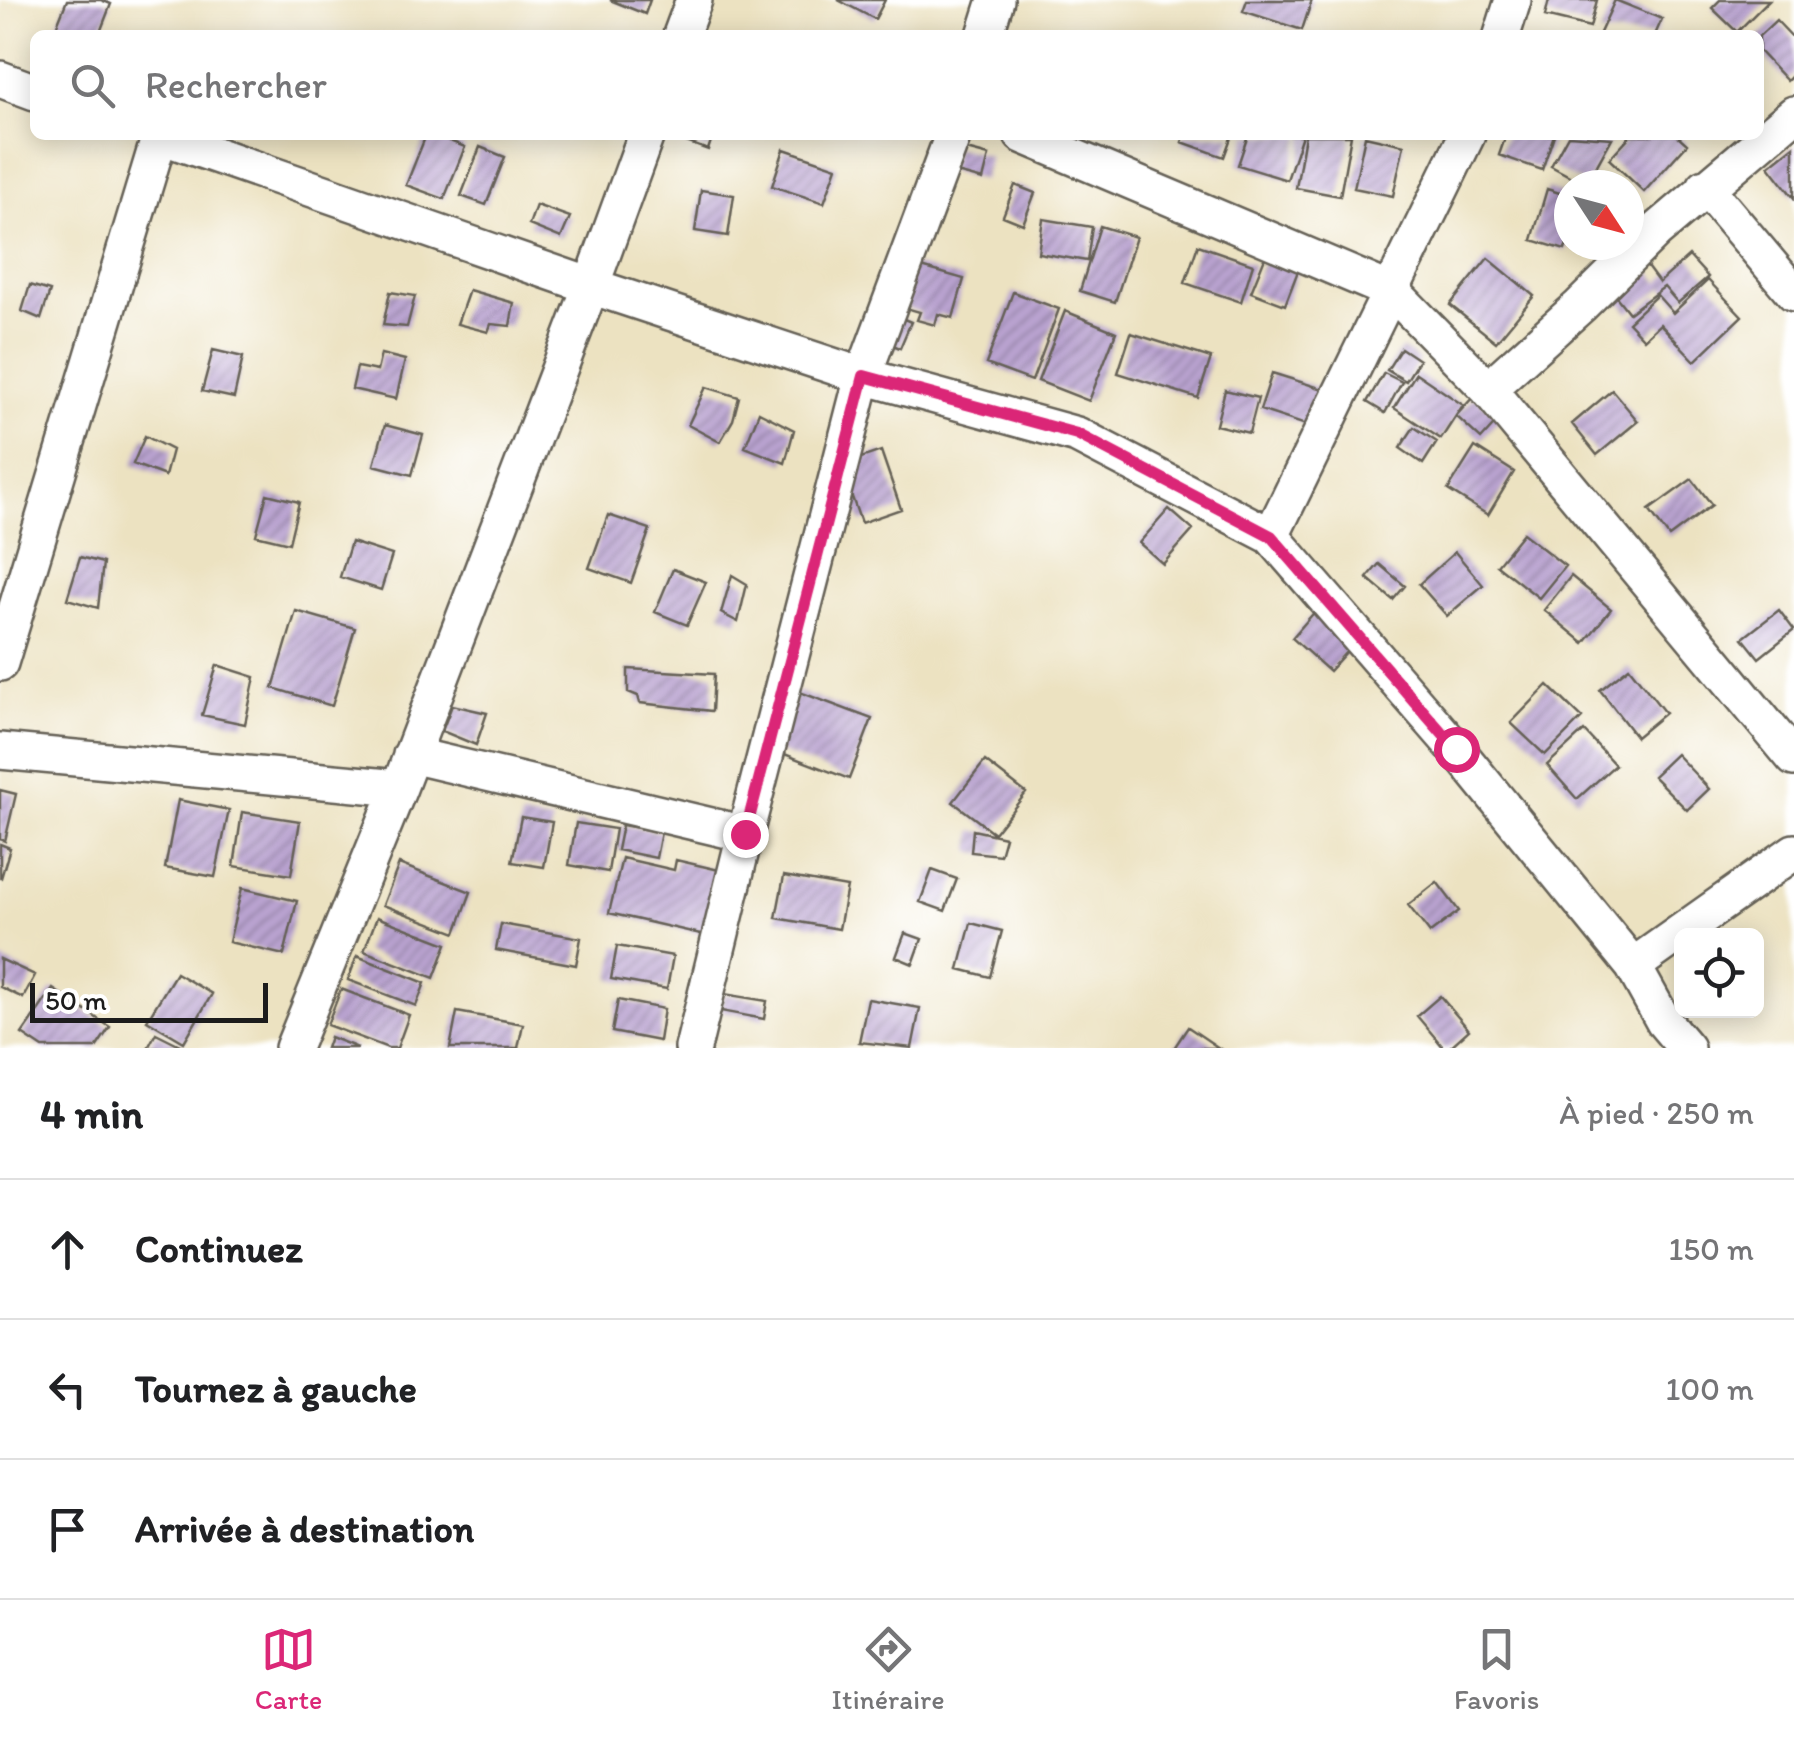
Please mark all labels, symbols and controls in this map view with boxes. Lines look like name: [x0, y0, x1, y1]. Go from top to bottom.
search box: [30, 30, 1764, 140]
icon: search: [65, 58, 120, 113]
text: Rechercher: [145, 62, 327, 108]
north arrow: [1554, 170, 1644, 260]
route start: [1434, 727, 1480, 773]
route end: [723, 812, 769, 858]
map controls: [1674, 928, 1764, 1018]
button: locate: [1674, 928, 1764, 1018]
scale bar: [30, 978, 268, 1023]
text: 50 m: [45, 983, 107, 1017]
text: 4 min: [40, 1088, 143, 1139]
text: À pied · 250 m: [1559, 1094, 1754, 1132]
icon: ahead: [40, 1222, 95, 1277]
text: Continuez: [135, 1226, 303, 1272]
text: 150 m: [1669, 1230, 1754, 1268]
icon: left: [40, 1362, 95, 1417]
text: Tournez à gauche: [135, 1366, 417, 1412]
text: 100 m: [1666, 1370, 1754, 1408]
icon: arrive: [40, 1502, 95, 1557]
text: Arrivée à destination: [135, 1506, 474, 1552]
tab: Carte: [255, 1622, 322, 1716]
tab: Itinéraire: [832, 1622, 945, 1716]
tab: Favoris: [1454, 1622, 1539, 1716]

